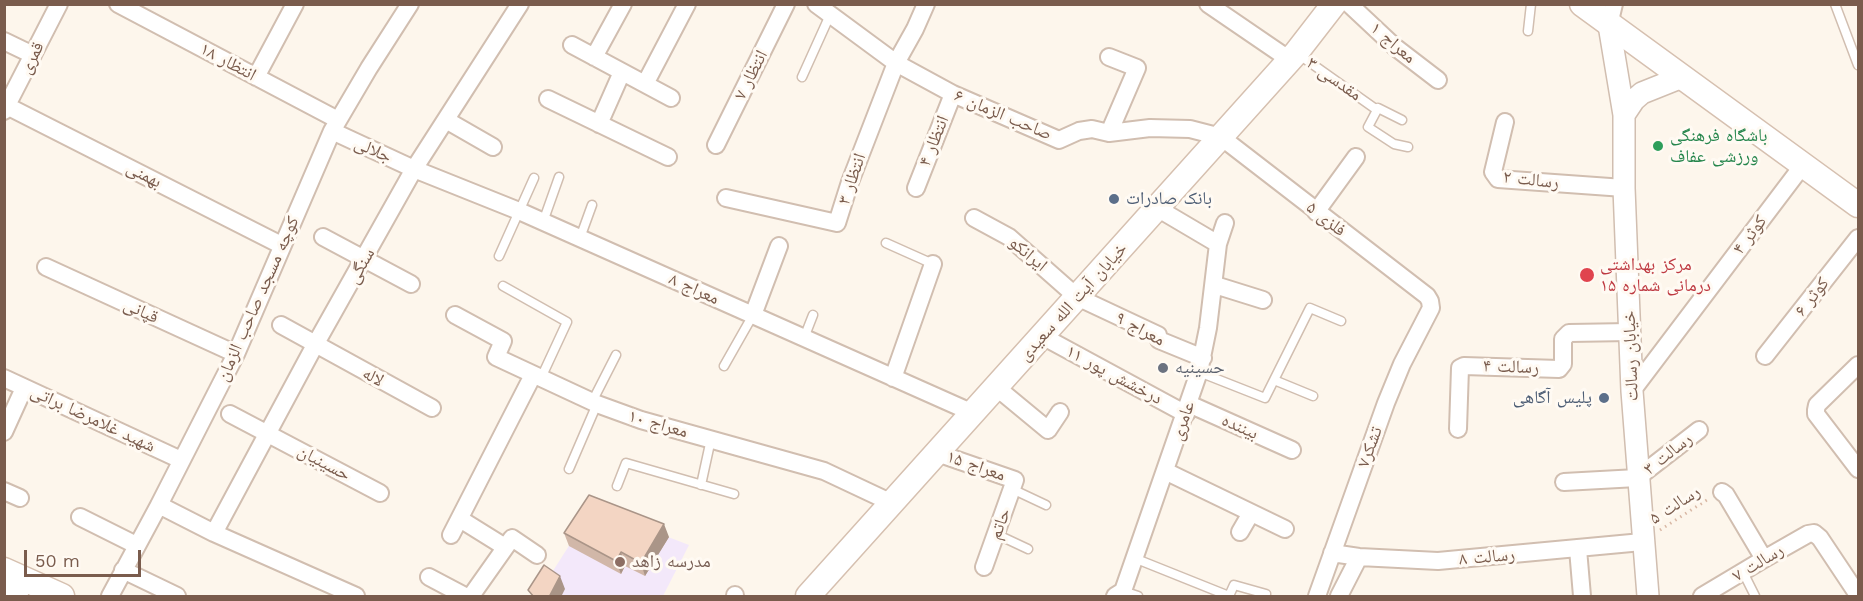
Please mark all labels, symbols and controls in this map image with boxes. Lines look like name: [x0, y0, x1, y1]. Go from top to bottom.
street label: معراج ۱: [1366, 18, 1420, 68]
street label: قمری: [15, 38, 49, 78]
street label: انتظار ۱۸: [196, 38, 260, 86]
street label: انتظار ۷: [729, 47, 773, 103]
street label: مقدسی ۳: [1302, 52, 1366, 106]
street label: صاحب الزمان ۶: [951, 85, 1055, 145]
street label: انتظار ۴: [914, 112, 954, 170]
place label: باشگاه فرهنگی ورزشی عفاف: [1670, 125, 1768, 168]
street label: جلالی: [351, 132, 395, 168]
marker: باشگاه فرهنگی ورزشی عفاف: [1651, 139, 1665, 153]
street label: انتظار ۳: [833, 151, 871, 207]
street label: بهمنی: [123, 157, 165, 193]
street label: رسالت ۲: [1502, 166, 1560, 194]
place label: بانک صادرات: [1126, 188, 1212, 210]
marker: بانک صادرات: [1107, 192, 1121, 206]
street label: فلزی ۵: [1302, 197, 1350, 241]
street label: کوثر ۴: [1728, 211, 1772, 259]
street label: کوچه مسجد صاحب الزمان: [212, 213, 304, 385]
street label: ایرانکو: [1004, 232, 1052, 276]
street label: خیابان آیت الله سعیدی: [1014, 238, 1132, 366]
street label: سنگی: [342, 244, 380, 288]
place label: مرکز بهداشتی درمانی شماره ۱۵: [1600, 254, 1711, 296]
marker: مرکز بهداشتی درمانی شماره ۱۵: [1578, 266, 1596, 284]
street label: معراج ۸: [665, 268, 723, 310]
street label: کوثر ۶: [1790, 273, 1834, 321]
street label: قپانی: [120, 294, 162, 328]
street label: معراج ۹: [1112, 307, 1168, 351]
street label: خیابان رسالت: [1619, 310, 1643, 402]
street label: درخشش پور ۱۱: [1062, 341, 1166, 409]
street label: رسالت ۴: [1483, 355, 1539, 379]
place label: حسینیه: [1175, 357, 1225, 379]
marker: حسینیه: [1156, 361, 1170, 375]
street label: لاله: [358, 362, 388, 392]
street label: شهید غلامرضا براتی: [27, 381, 159, 457]
place label: پلیس آگاهی: [1513, 387, 1592, 409]
marker: پلیس آگاهی: [1597, 391, 1611, 405]
street label: عامری: [1166, 398, 1200, 444]
street label: معراج ۱۰: [626, 405, 690, 443]
street label: بیننده: [1218, 409, 1262, 445]
street label: تشکر۷: [1353, 424, 1387, 470]
street label: رسالت ۳: [1639, 428, 1697, 480]
street label: حسینیان: [294, 440, 354, 486]
street label: معراج ۱۵: [944, 446, 1008, 486]
street label: رسالت ۵: [1646, 481, 1704, 529]
street label: حاتم: [984, 505, 1016, 543]
scale bar: [27, 538, 144, 576]
street label: رسالت ۷: [1728, 539, 1788, 587]
street label: رسالت ۸: [1458, 544, 1516, 570]
text: 50 m: [35, 550, 80, 571]
place label: مدرسه زاهد: [632, 551, 711, 573]
marker: مدرسه زاهد: [613, 555, 627, 569]

